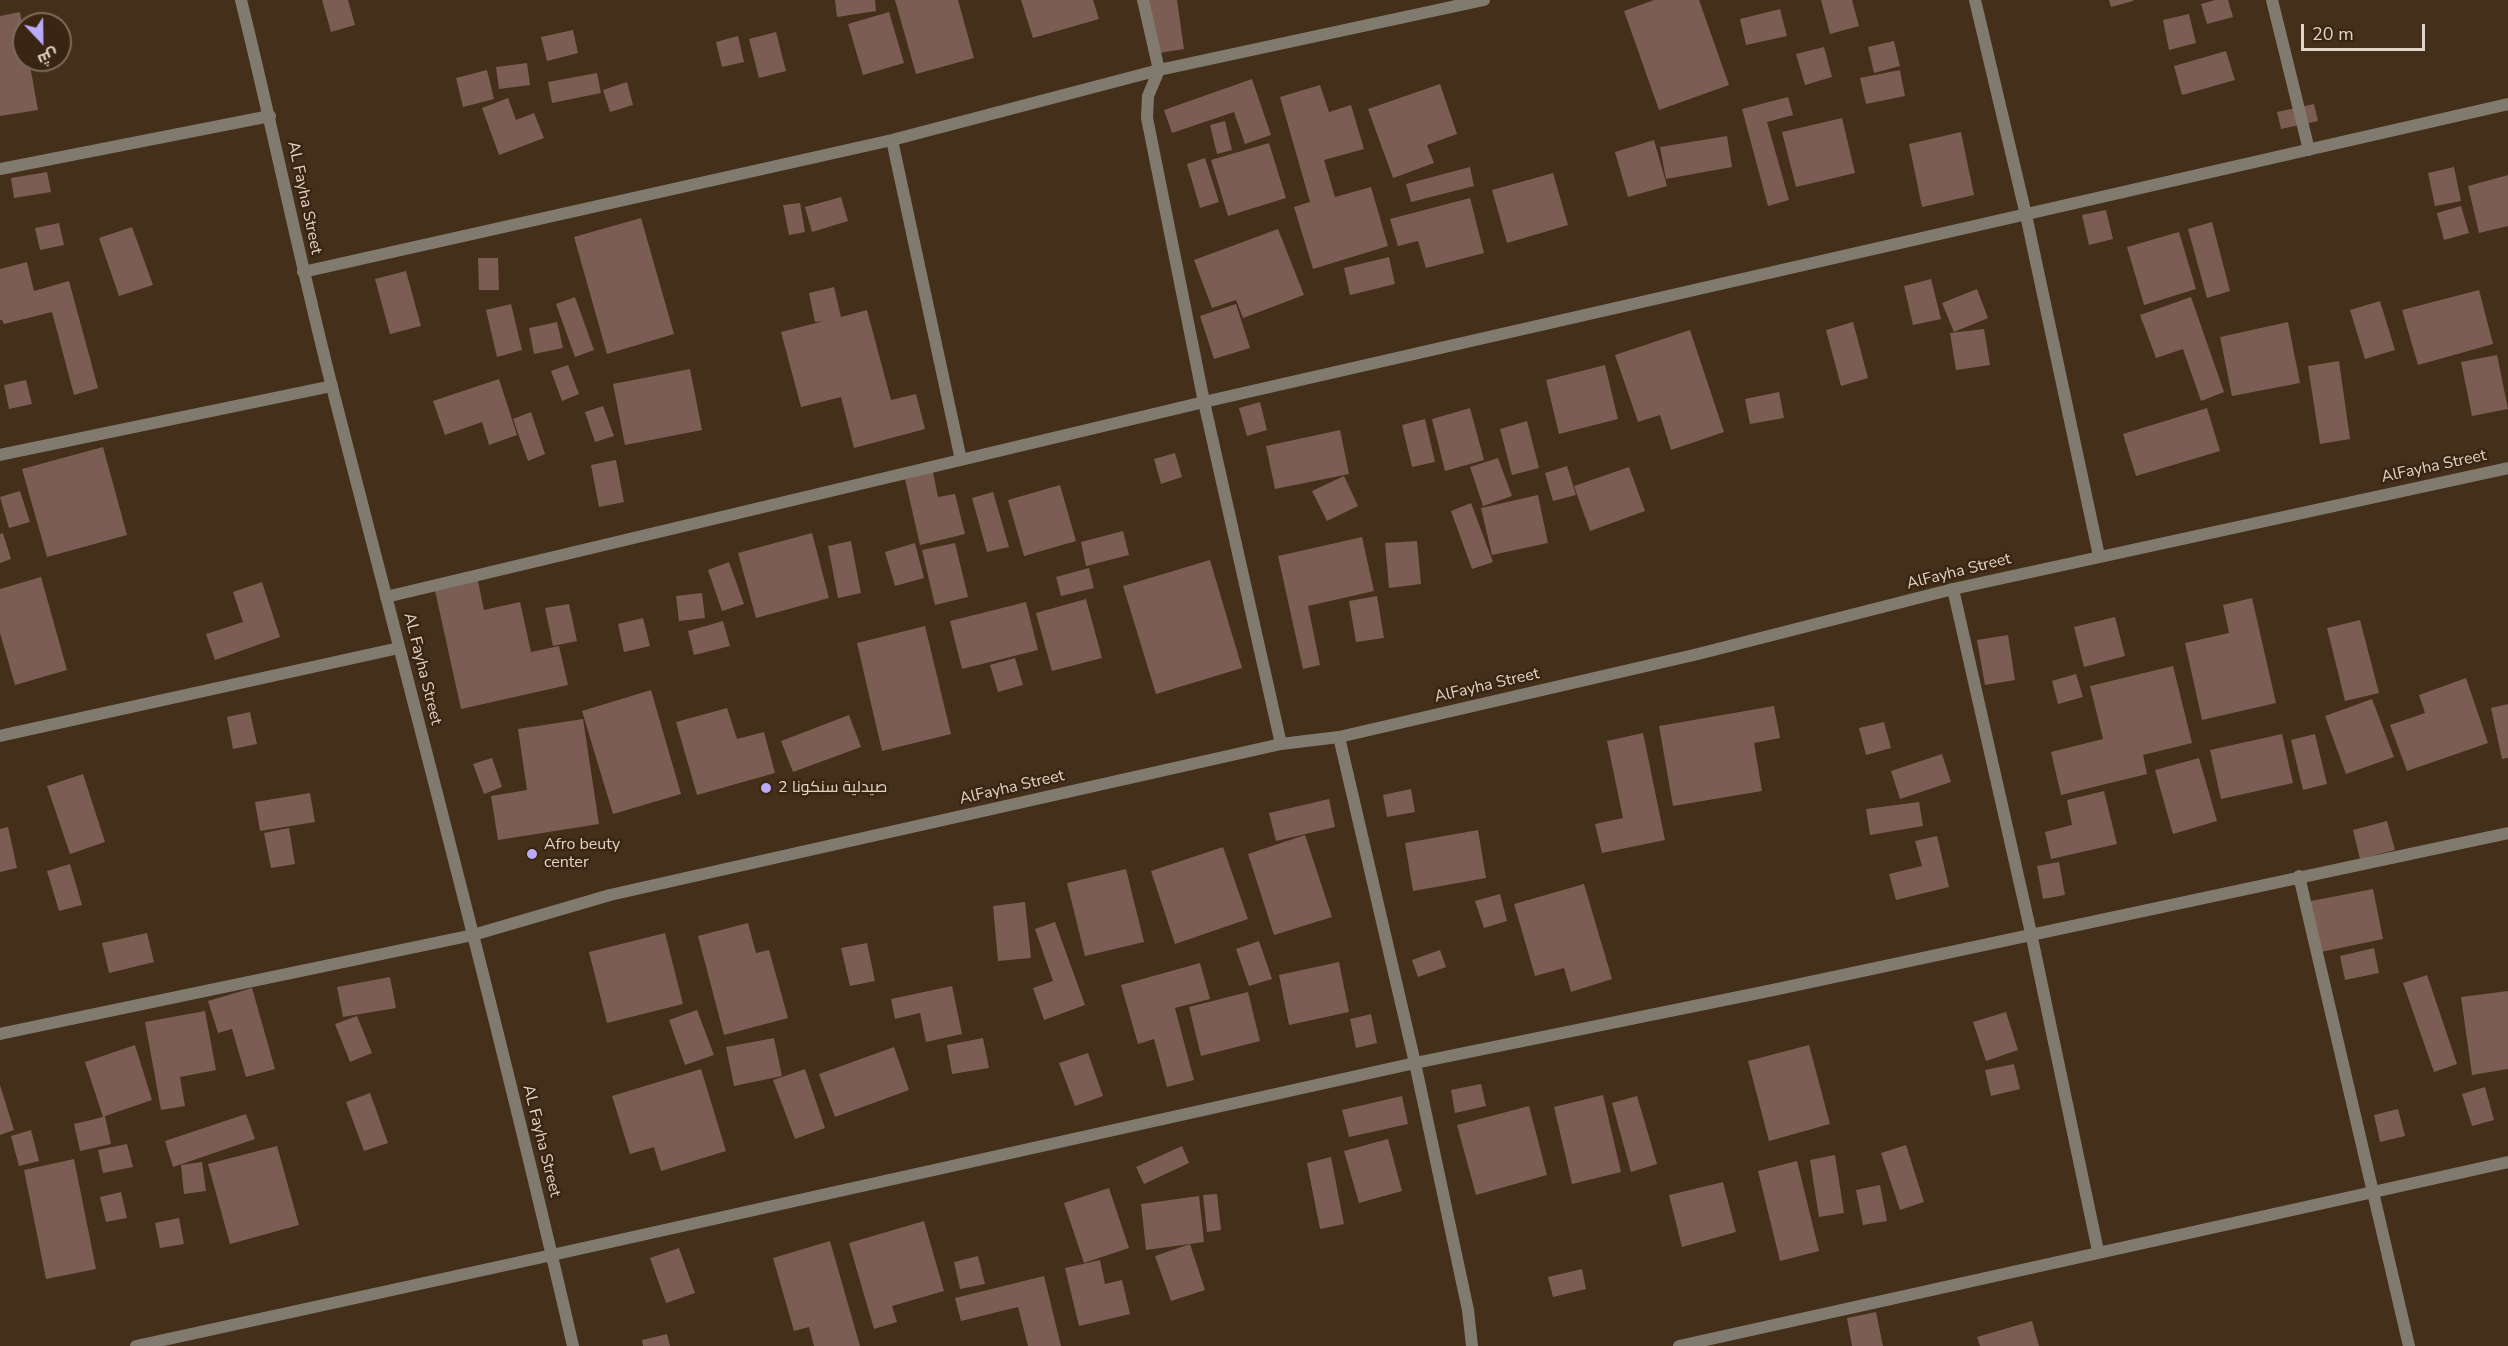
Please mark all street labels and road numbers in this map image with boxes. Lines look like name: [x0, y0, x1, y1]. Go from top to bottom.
street label: AL Fayha Street: [283, 140, 325, 256]
street label: AlFayha Street: [2380, 447, 2488, 487]
street label: AlFayha Street: [1905, 550, 2013, 594]
street label: AL Fayha Street: [399, 611, 445, 727]
street label: AlFayha Street: [1433, 665, 1541, 707]
street label: AlFayha Street: [958, 767, 1066, 809]
street label: AL Fayha Street: [518, 1083, 564, 1199]

